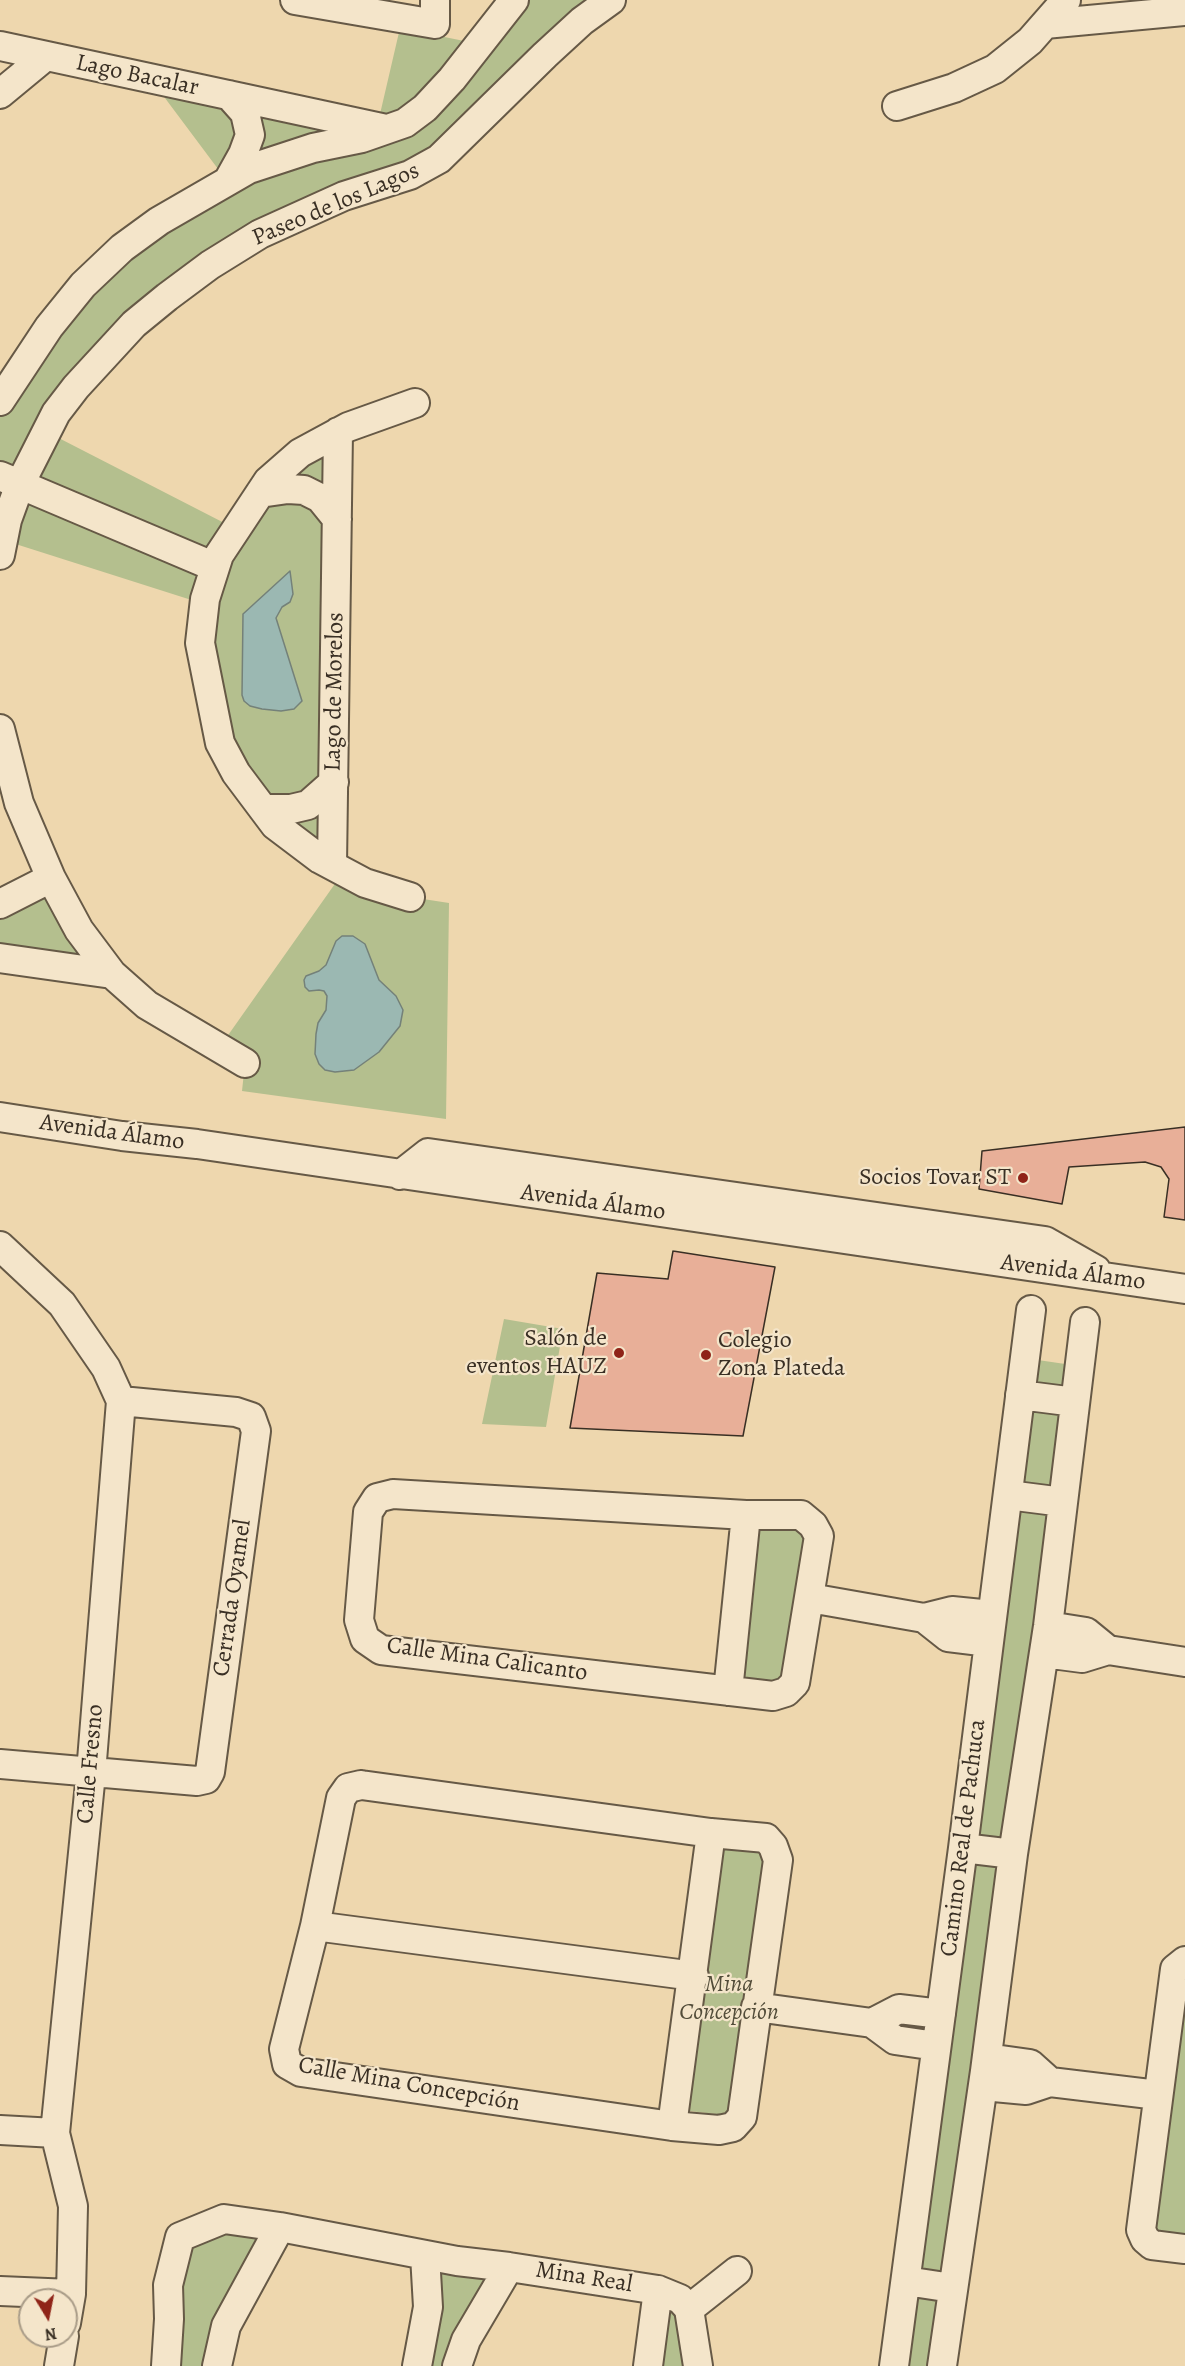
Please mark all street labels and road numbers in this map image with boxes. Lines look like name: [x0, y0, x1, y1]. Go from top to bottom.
street label: Lago Bacalar: [73, 49, 201, 103]
street label: Paseo de los Lagos: [248, 157, 424, 253]
street label: Lago de Morelos: [319, 612, 351, 772]
street label: Avenida Álamo: [38, 1109, 186, 1157]
street label: Avenida Álamo: [519, 1179, 667, 1227]
street label: Avenida Álamo: [999, 1249, 1147, 1297]
street label: Cerrada Oyamel: [208, 1518, 258, 1678]
street label: Calle Mina Calicanto: [385, 1632, 589, 1688]
street label: Calle Fresno: [71, 1703, 111, 1825]
street label: Camino Real de Pachuca: [935, 1718, 993, 1958]
street label: Calle Mina Concepción: [296, 2051, 522, 2119]
street label: Mina Real: [534, 2256, 634, 2300]

